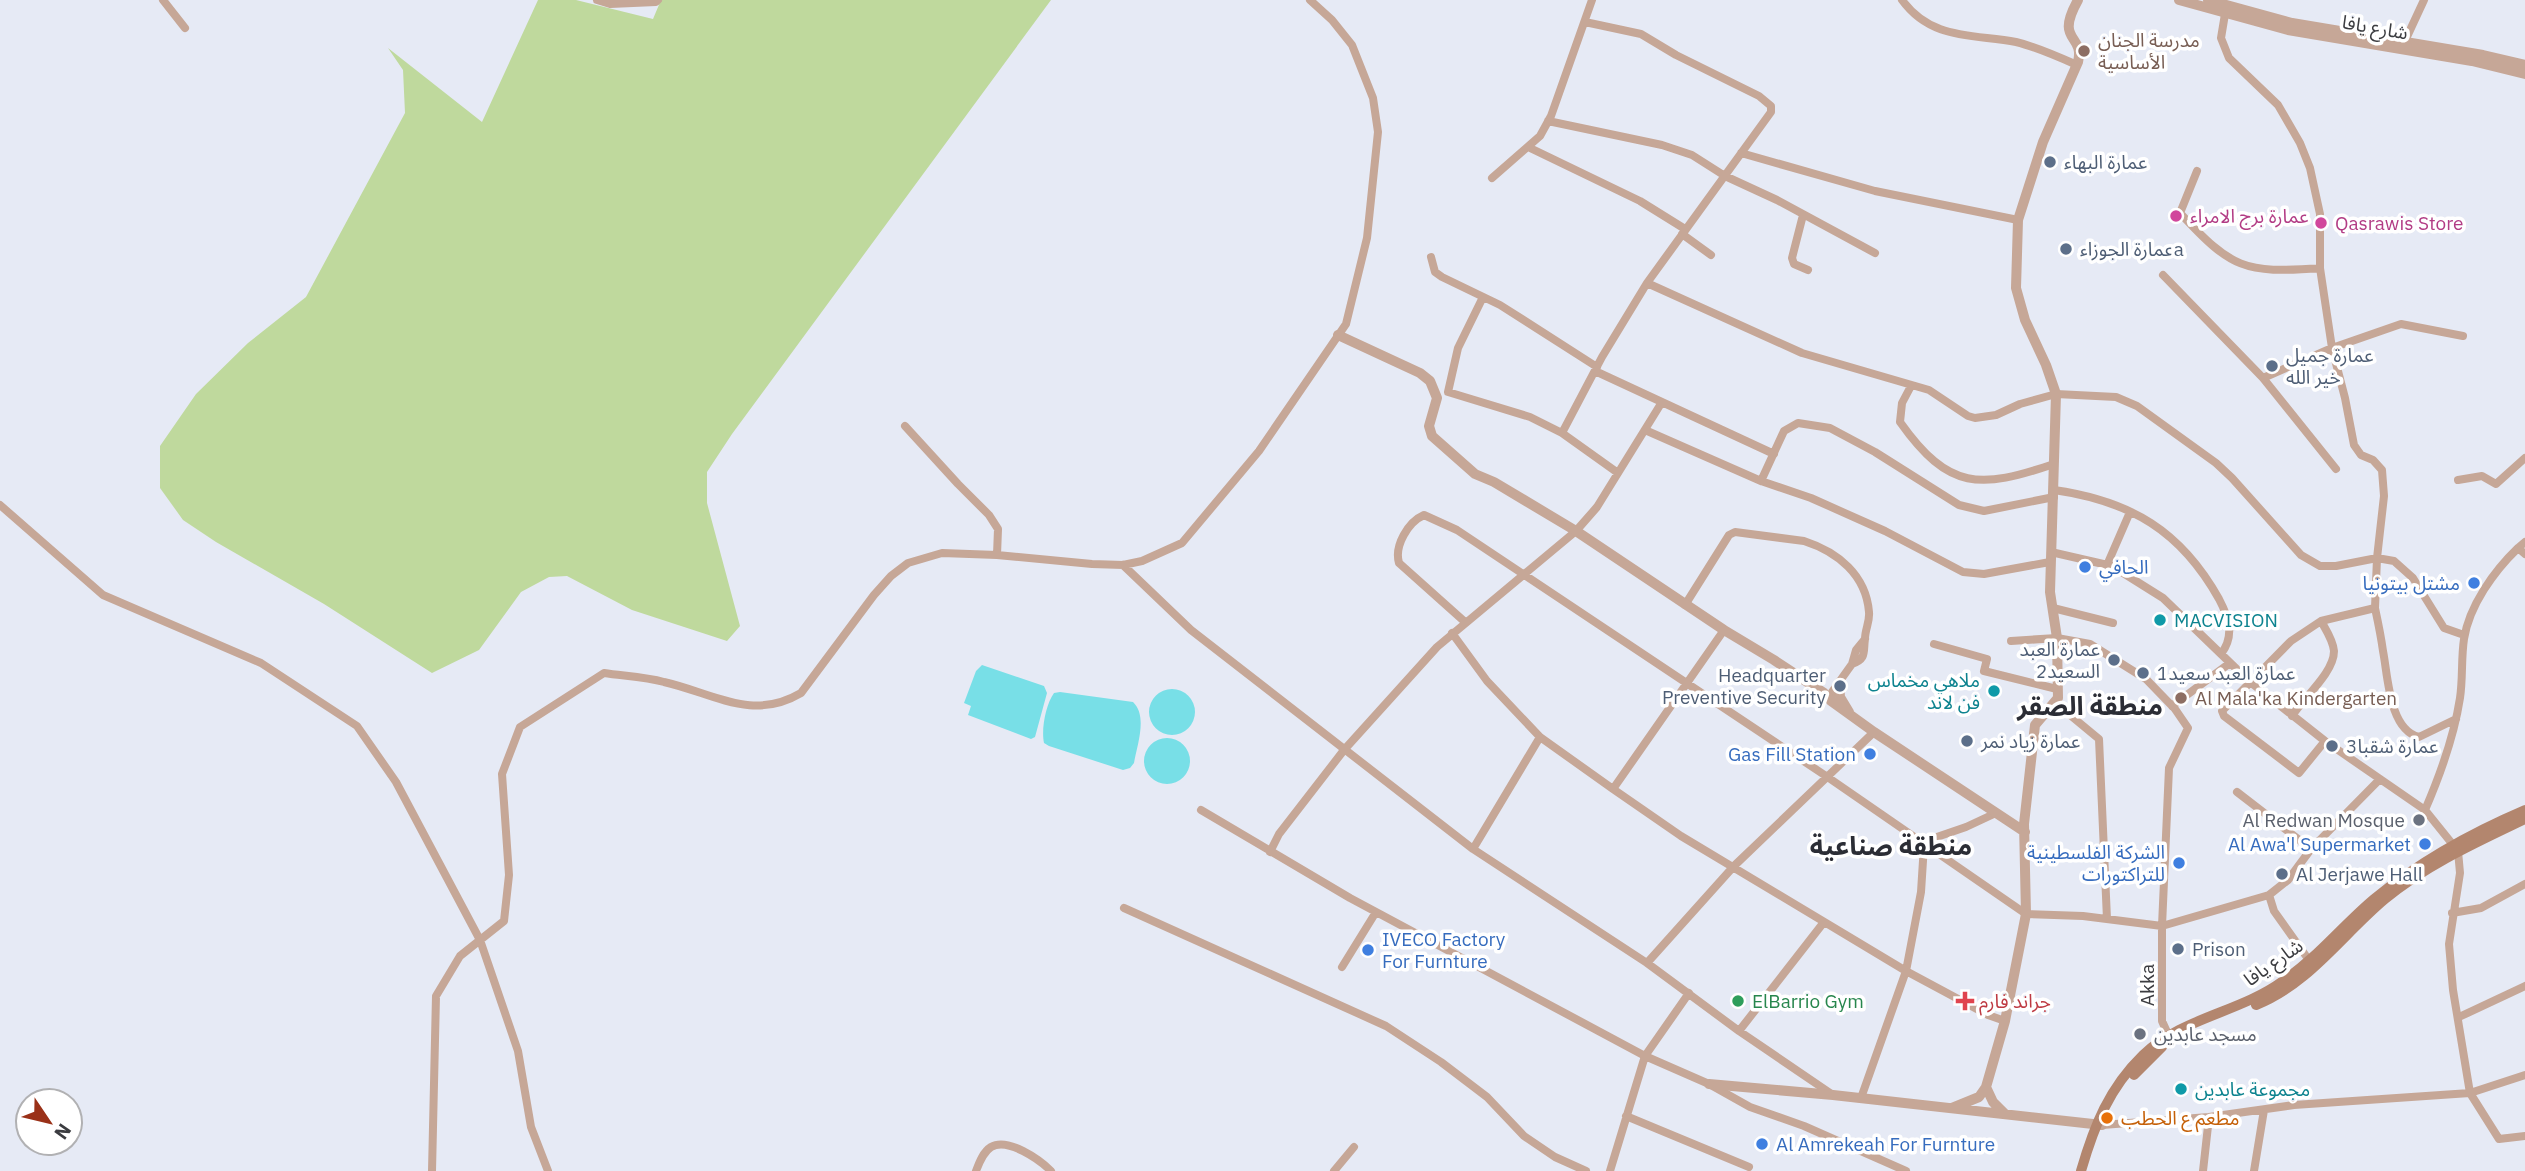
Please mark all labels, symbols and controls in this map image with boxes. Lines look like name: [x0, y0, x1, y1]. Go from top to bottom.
street label: شارع يافا: [2340, 9, 2410, 47]
place label: مدرسة الجنان الأساسية: [2098, 28, 2200, 74]
marker: مدرسة الجنان الأساسية: [2076, 43, 2092, 59]
place label: عمارة البهاء: [2064, 150, 2147, 174]
marker: عمارة البهاء: [2042, 154, 2058, 170]
place label: عمارة برج الامراء: [2190, 204, 2309, 230]
marker: عمارة برج الامراء: [2168, 208, 2184, 224]
place label: Qasrawis Store: [2335, 211, 2464, 235]
marker: Qasrawis Store: [2313, 215, 2329, 231]
place label: عمارة الجوزاءa: [2080, 237, 2184, 261]
marker: عمارة الجوزاءa: [2058, 241, 2074, 257]
place label: عمارة جميل خير الله: [2286, 343, 2374, 389]
marker: عمارة جميل خير الله: [2264, 358, 2280, 374]
place label: الحافي: [2099, 555, 2149, 582]
marker: الحافي: [2077, 559, 2093, 575]
place label: مشتل بيتونيا: [2362, 571, 2460, 595]
marker: مشتل بيتونيا: [2466, 575, 2482, 591]
place label: MACVISION: [2174, 608, 2278, 632]
marker: MACVISION: [2152, 612, 2168, 628]
place label: عمارة العبد السعيد2: [2020, 637, 2100, 683]
marker: عمارة العبد السعيد2: [2106, 652, 2122, 668]
place label: عمارة العبد سعيد1: [2157, 661, 2295, 685]
place label: Headquarter Preventive Security: [1662, 663, 1827, 709]
marker: عمارة العبد سعيد1: [2135, 665, 2151, 681]
place label: ملاهي مخماس فن لاند: [1868, 668, 1980, 714]
marker: Headquarter Preventive Security: [1832, 678, 1848, 694]
marker: ملاهي مخماس فن لاند: [1986, 683, 2002, 699]
place label: Al Mala'ka Kindergarten: [2195, 686, 2397, 710]
district label: منطقة الصقر: [2016, 688, 2163, 722]
marker: Al Mala'ka Kindergarten: [2173, 690, 2189, 706]
place label: عمارة زياد نمر: [1980, 729, 2080, 753]
marker: عمارة زياد نمر: [1959, 733, 1975, 749]
place label: عمارة شقبا3: [2346, 734, 2438, 758]
marker: عمارة شقبا3: [2324, 738, 2340, 754]
place label: Gas Fill Station: [1728, 742, 1856, 766]
marker: Gas Fill Station: [1862, 746, 1878, 762]
place label: Al Redwan Mosque: [2242, 808, 2405, 832]
marker: Al Redwan Mosque: [2411, 812, 2427, 828]
district label: منطقة صناعية: [1810, 828, 1972, 862]
place label: Al Awa'l Supermarket: [2228, 832, 2411, 856]
marker: Al Awa'l Supermarket: [2417, 836, 2433, 852]
place label: الشركة الفلسطينية للتراكتورات: [2027, 840, 2165, 886]
marker: الشركة الفلسطينية للتراكتورات: [2171, 855, 2187, 871]
place label: Al Jerjawe Hall: [2296, 862, 2423, 886]
marker: Al Jerjawe Hall: [2274, 866, 2290, 882]
place label: IVECO Factory For Furnture: [1382, 927, 1506, 973]
street label: شارع يافا: [2239, 933, 2308, 993]
place label: Prison: [2192, 937, 2246, 961]
marker: Prison: [2170, 941, 2186, 957]
marker: IVECO Factory For Furnture: [1360, 942, 1376, 958]
street label: Akka: [2135, 964, 2159, 1006]
place label: ElBarrio Gym: [1752, 989, 1864, 1013]
place label: جراند فارم: [1979, 989, 2051, 1016]
marker: ElBarrio Gym: [1730, 993, 1746, 1009]
marker: جراند فارم: [1957, 993, 1973, 1009]
place label: مسجد عابدين: [2154, 1022, 2257, 1046]
marker: مسجد عابدين: [2132, 1026, 2148, 1042]
place label: مجموعة عابدين: [2195, 1077, 2310, 1101]
marker: مجموعة عابدين: [2173, 1081, 2189, 1097]
north arrow: [14, 1087, 84, 1157]
place label: مطعم ع الحطب: [2121, 1106, 2239, 1133]
marker: مطعم ع الحطب: [2099, 1110, 2115, 1126]
text: N: [49, 1119, 77, 1144]
place label: Al Amrekeah For Furnture: [1776, 1132, 1995, 1156]
marker: Al Amrekeah For Furnture: [1754, 1136, 1770, 1152]

